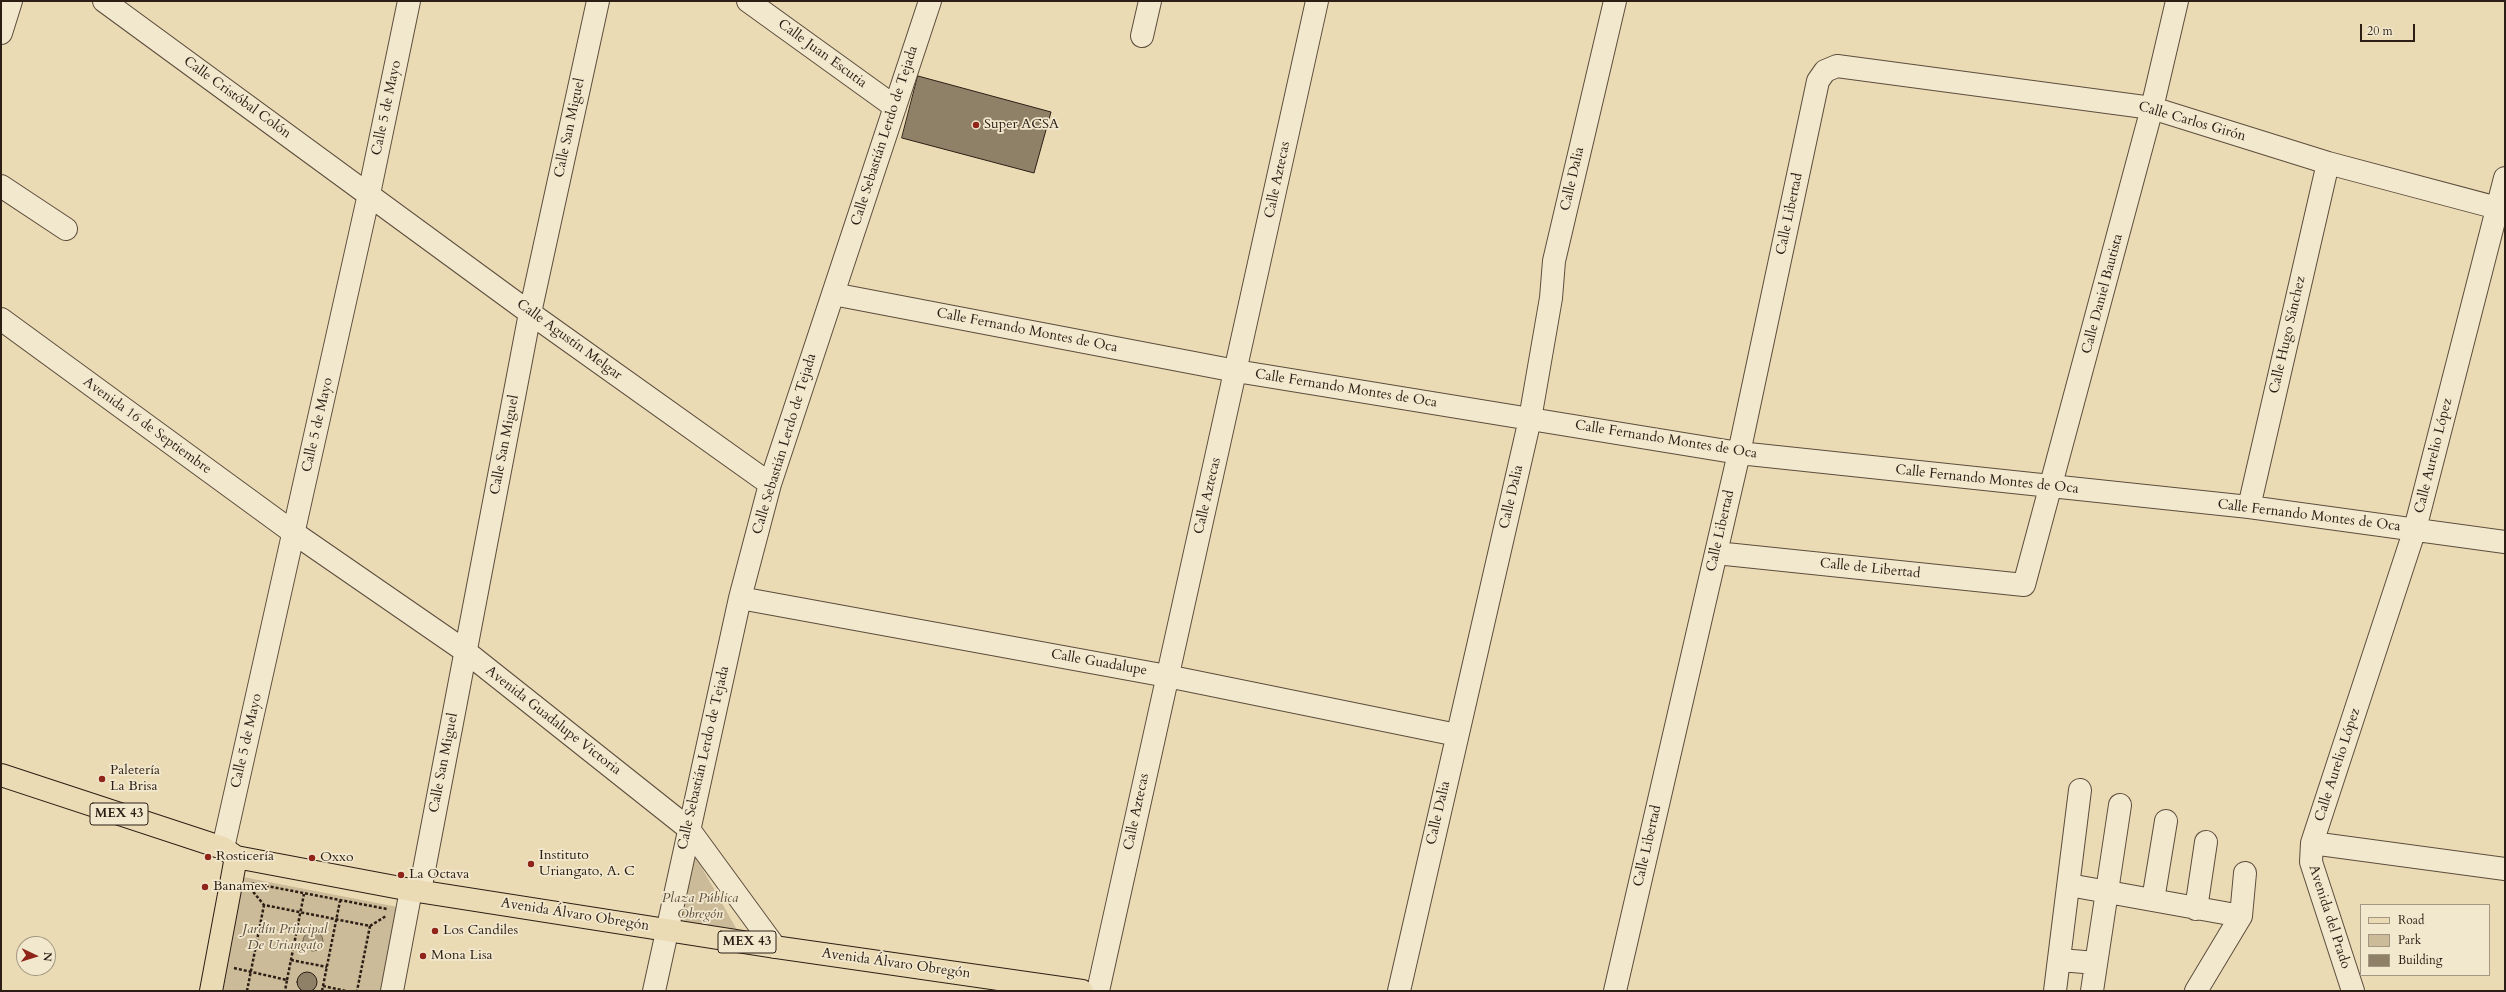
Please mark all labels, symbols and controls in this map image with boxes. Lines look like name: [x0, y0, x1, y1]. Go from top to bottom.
street label: Calle Juan Escutia: [774, 16, 870, 92]
scale bar: [2362, 16, 2417, 42]
text: 20 m: [2367, 23, 2393, 39]
street label: Calle Sebastián Lerdo de Tejada: [848, 44, 922, 228]
street label: Calle Cristóbal Colón: [180, 53, 294, 143]
street label: Calle 5 de Mayo: [369, 59, 405, 157]
street label: Calle San Miguel: [551, 77, 589, 179]
street label: Calle Carlos Girón: [2136, 99, 2248, 145]
place label: Super ACSA: [984, 117, 1059, 133]
marker: Super ACSA: [971, 120, 981, 130]
street label: Calle Aztecas: [1262, 140, 1294, 220]
street label: Calle Dalia: [1558, 145, 1588, 213]
street label: Calle Libertad: [1773, 172, 1807, 256]
street label: Calle Daniel Bautista: [2079, 232, 2127, 356]
street label: Calle Hugo Sánchez: [2266, 275, 2310, 395]
street label: Calle Agustín Melgar: [513, 296, 625, 384]
street label: Calle Fernando Montes de Oca: [935, 305, 1119, 357]
street label: Calle Sebastián Lerdo de Tejada: [749, 352, 821, 536]
street label: Calle Fernando Montes de Oca: [1254, 366, 1438, 412]
street label: Avenida 16 de Septiembre: [80, 374, 214, 478]
street label: Calle 5 de Mayo: [299, 376, 337, 474]
street label: Calle San Miguel: [487, 394, 523, 496]
street label: Calle Aurelio López: [2412, 397, 2456, 515]
street label: Calle Fernando Montes de Oca: [1574, 417, 1758, 463]
street label: Calle Aztecas: [1191, 456, 1225, 536]
street label: Calle Fernando Montes de Oca: [1895, 462, 2079, 498]
street label: Calle Dalia: [1497, 463, 1527, 531]
street label: Calle Libertad: [1703, 489, 1739, 573]
street label: Calle Fernando Montes de Oca: [2217, 496, 2401, 536]
street label: Calle de Libertad: [1819, 555, 1921, 583]
street label: Calle Guadalupe: [1050, 646, 1148, 680]
street label: Avenida Guadalupe Victoria: [482, 663, 624, 779]
street label: Calle Sebastián Lerdo de Tejada: [675, 664, 733, 852]
street label: Calle 5 de Mayo: [228, 692, 266, 790]
street label: Calle Aurelio López: [2312, 706, 2364, 824]
street label: Calle San Miguel: [426, 712, 462, 814]
place label: Paletería La Brisa: [110, 763, 160, 796]
street label: Calle Aztecas: [1121, 772, 1153, 852]
marker: Paletería La Brisa: [97, 774, 107, 784]
street label: Calle Dalia: [1424, 779, 1454, 847]
road number: MEX 43: [90, 803, 148, 825]
street label: Calle Libertad: [1630, 804, 1666, 888]
place label: Instituto Uriangato, A. C: [539, 848, 635, 880]
place label: Rosticería: [216, 849, 274, 865]
place label: Oxxo: [320, 850, 354, 866]
marker: Rosticería: [203, 852, 213, 862]
marker: Oxxo: [307, 853, 317, 863]
marker: Instituto Uriangato, A. C: [526, 859, 536, 869]
street label: Avenida del Prado: [2304, 863, 2354, 971]
place label: La Octava: [409, 867, 469, 883]
marker: La Octava: [396, 870, 406, 880]
place label: Banamex: [213, 879, 268, 895]
marker: Banamex: [200, 882, 210, 892]
park label: Plaza Pública Obregón: [662, 891, 738, 924]
street label: Avenida Álvaro Obregón: [500, 895, 650, 935]
legend: [2360, 904, 2490, 976]
text: Road: [2398, 912, 2424, 928]
park label: Jardín Principal De Uriangato: [242, 922, 328, 954]
place label: Los Candiles: [443, 923, 518, 939]
marker: Los Candiles: [430, 926, 440, 936]
road number: MEX 43: [718, 931, 776, 953]
text: Park: [2398, 932, 2421, 948]
north arrow: [16, 936, 56, 976]
street label: Avenida Álvaro Obregón: [821, 945, 971, 983]
place label: Mona Lisa: [431, 948, 493, 964]
marker: Mona Lisa: [418, 951, 428, 961]
text: N: [40, 952, 55, 962]
text: Building: [2398, 952, 2442, 968]

